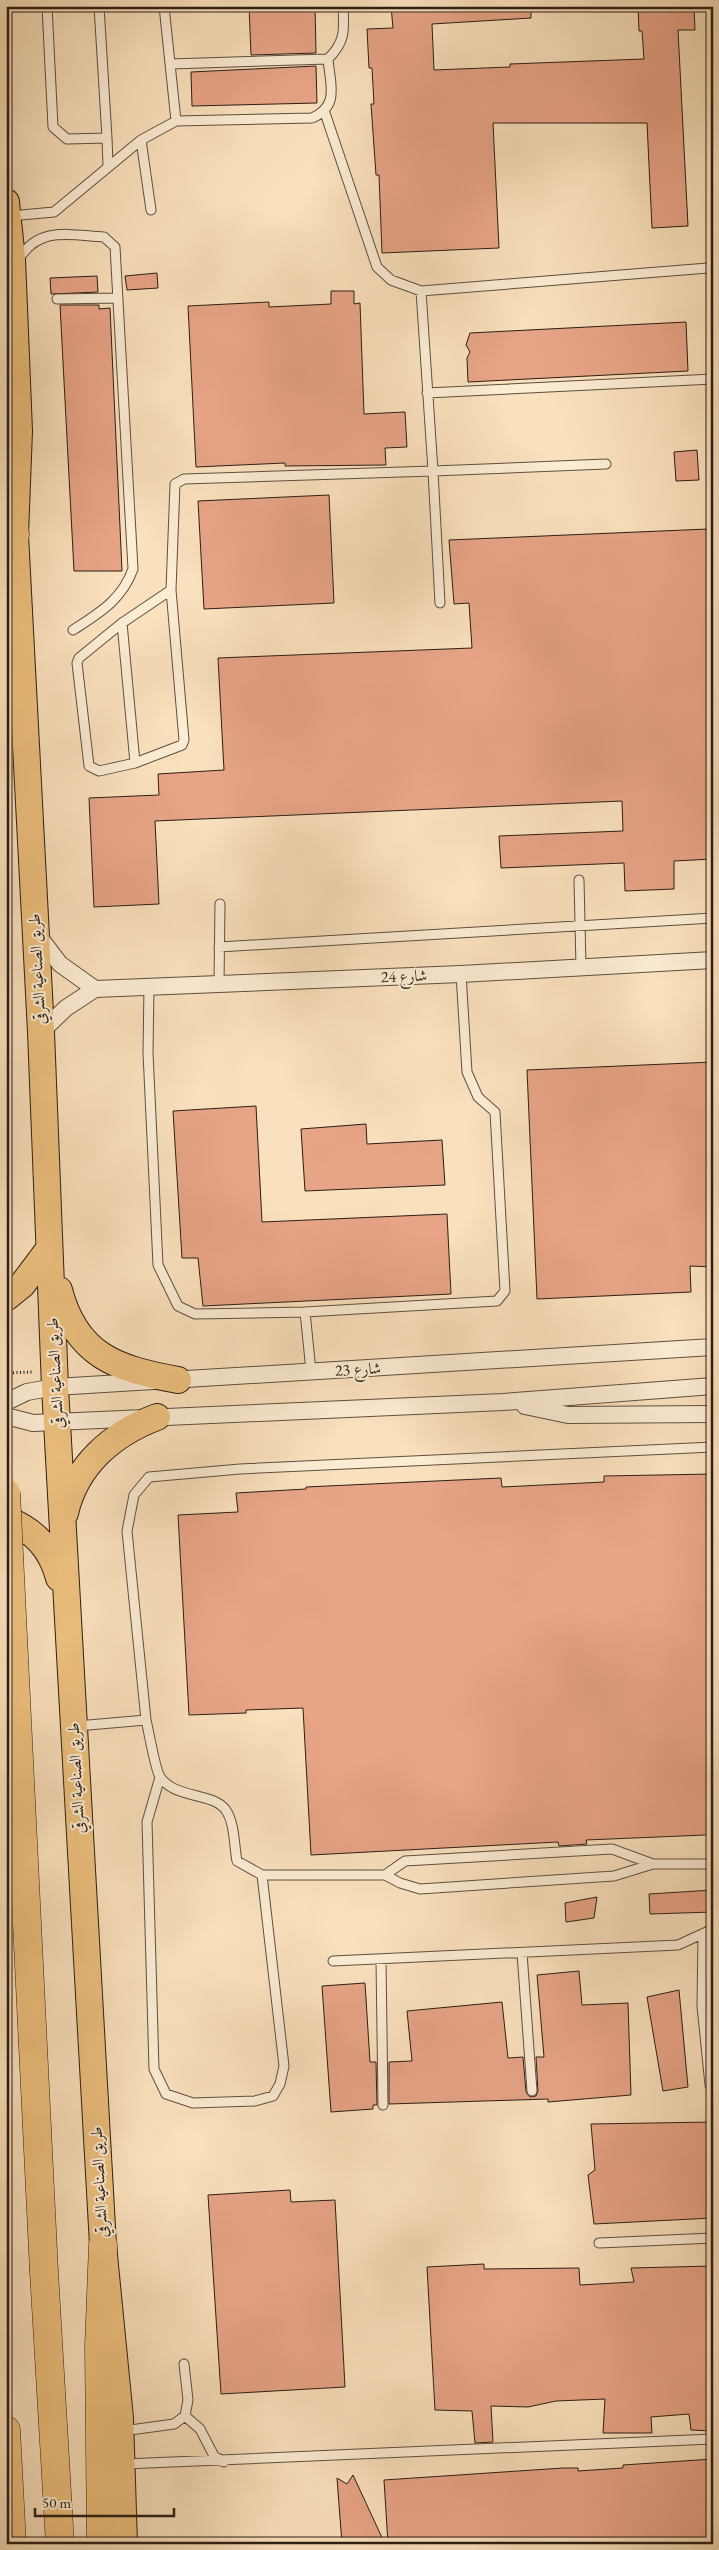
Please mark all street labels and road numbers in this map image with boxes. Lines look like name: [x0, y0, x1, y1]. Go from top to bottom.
street label: طريق الصناعية الشرقي: [24, 913, 52, 1025]
street label: شارع 24: [380, 965, 428, 990]
street label: طريق الصناعية الشرقي: [42, 1317, 70, 1429]
street label: شارع 23: [334, 1357, 382, 1384]
street label: طريق الصناعية الشرقي: [63, 1722, 91, 1834]
street label: طريق الصناعية الشرقي: [86, 2126, 114, 2238]

